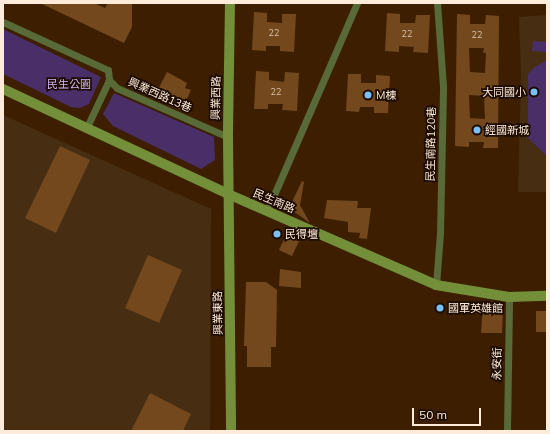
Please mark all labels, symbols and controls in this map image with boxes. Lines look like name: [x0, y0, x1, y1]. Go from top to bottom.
house number: 22: [269, 28, 279, 38]
house number: 22: [402, 29, 412, 39]
house number: 22: [472, 30, 482, 40]
street label: 興業西路13巷: [126, 75, 194, 115]
street label: 興業西路: [209, 76, 223, 120]
park label: 民生公園: [47, 77, 91, 91]
place label: 大同國小: [482, 85, 526, 99]
house number: 22: [271, 87, 281, 97]
marker: 大同國小: [529, 87, 539, 97]
place label: M棟: [376, 88, 396, 102]
marker: M棟: [363, 90, 373, 100]
street label: 民生南路120巷: [424, 106, 438, 182]
place label: 經國新城: [485, 123, 529, 137]
marker: 經國新城: [472, 125, 482, 135]
street label: 民生南路: [251, 186, 297, 216]
place label: 民得壇: [285, 227, 318, 241]
marker: 民得壇: [272, 229, 282, 239]
street label: 興業東路: [211, 291, 225, 335]
place label: 國軍英雄館: [448, 301, 503, 315]
marker: 國軍英雄館: [435, 303, 445, 313]
street label: 永安街: [490, 347, 504, 381]
scale bar: [414, 400, 483, 426]
text: 50 m: [419, 407, 447, 422]

